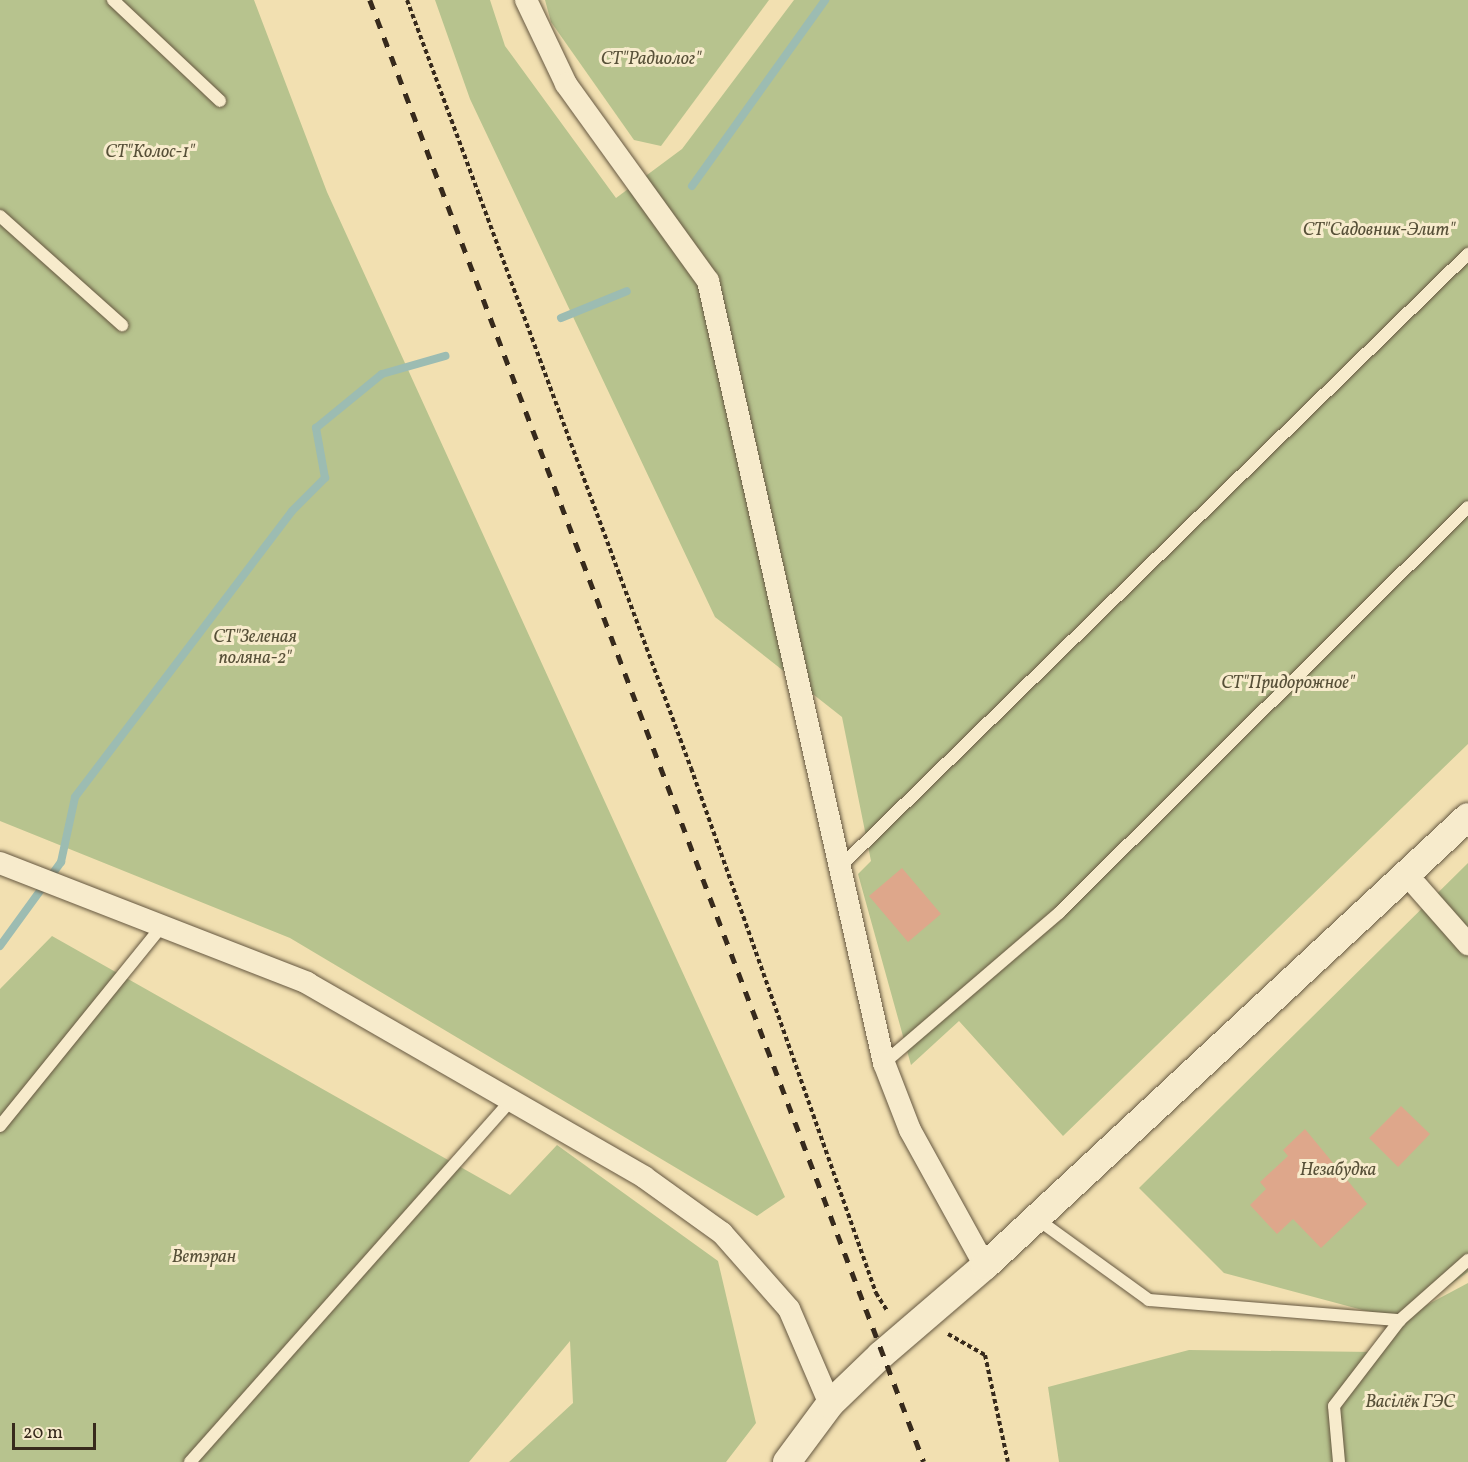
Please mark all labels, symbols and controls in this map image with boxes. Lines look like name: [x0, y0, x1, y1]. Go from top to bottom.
park label: СТ"Радиолог": [601, 49, 701, 71]
park label: СТ"Колос-1": [105, 142, 195, 164]
park label: СТ"Садовник-Элит": [1303, 220, 1455, 242]
park label: СТ"Зеленая поляна-2": [213, 628, 297, 670]
park label: СТ"Придорожное": [1221, 673, 1355, 695]
park label: Незабудка: [1300, 1160, 1376, 1182]
park label: Ветэран: [172, 1247, 236, 1269]
park label: Васілёк ГЭС: [1365, 1392, 1455, 1414]
scale bar: [15, 1411, 99, 1449]
text: 20 m: [23, 1421, 63, 1446]

